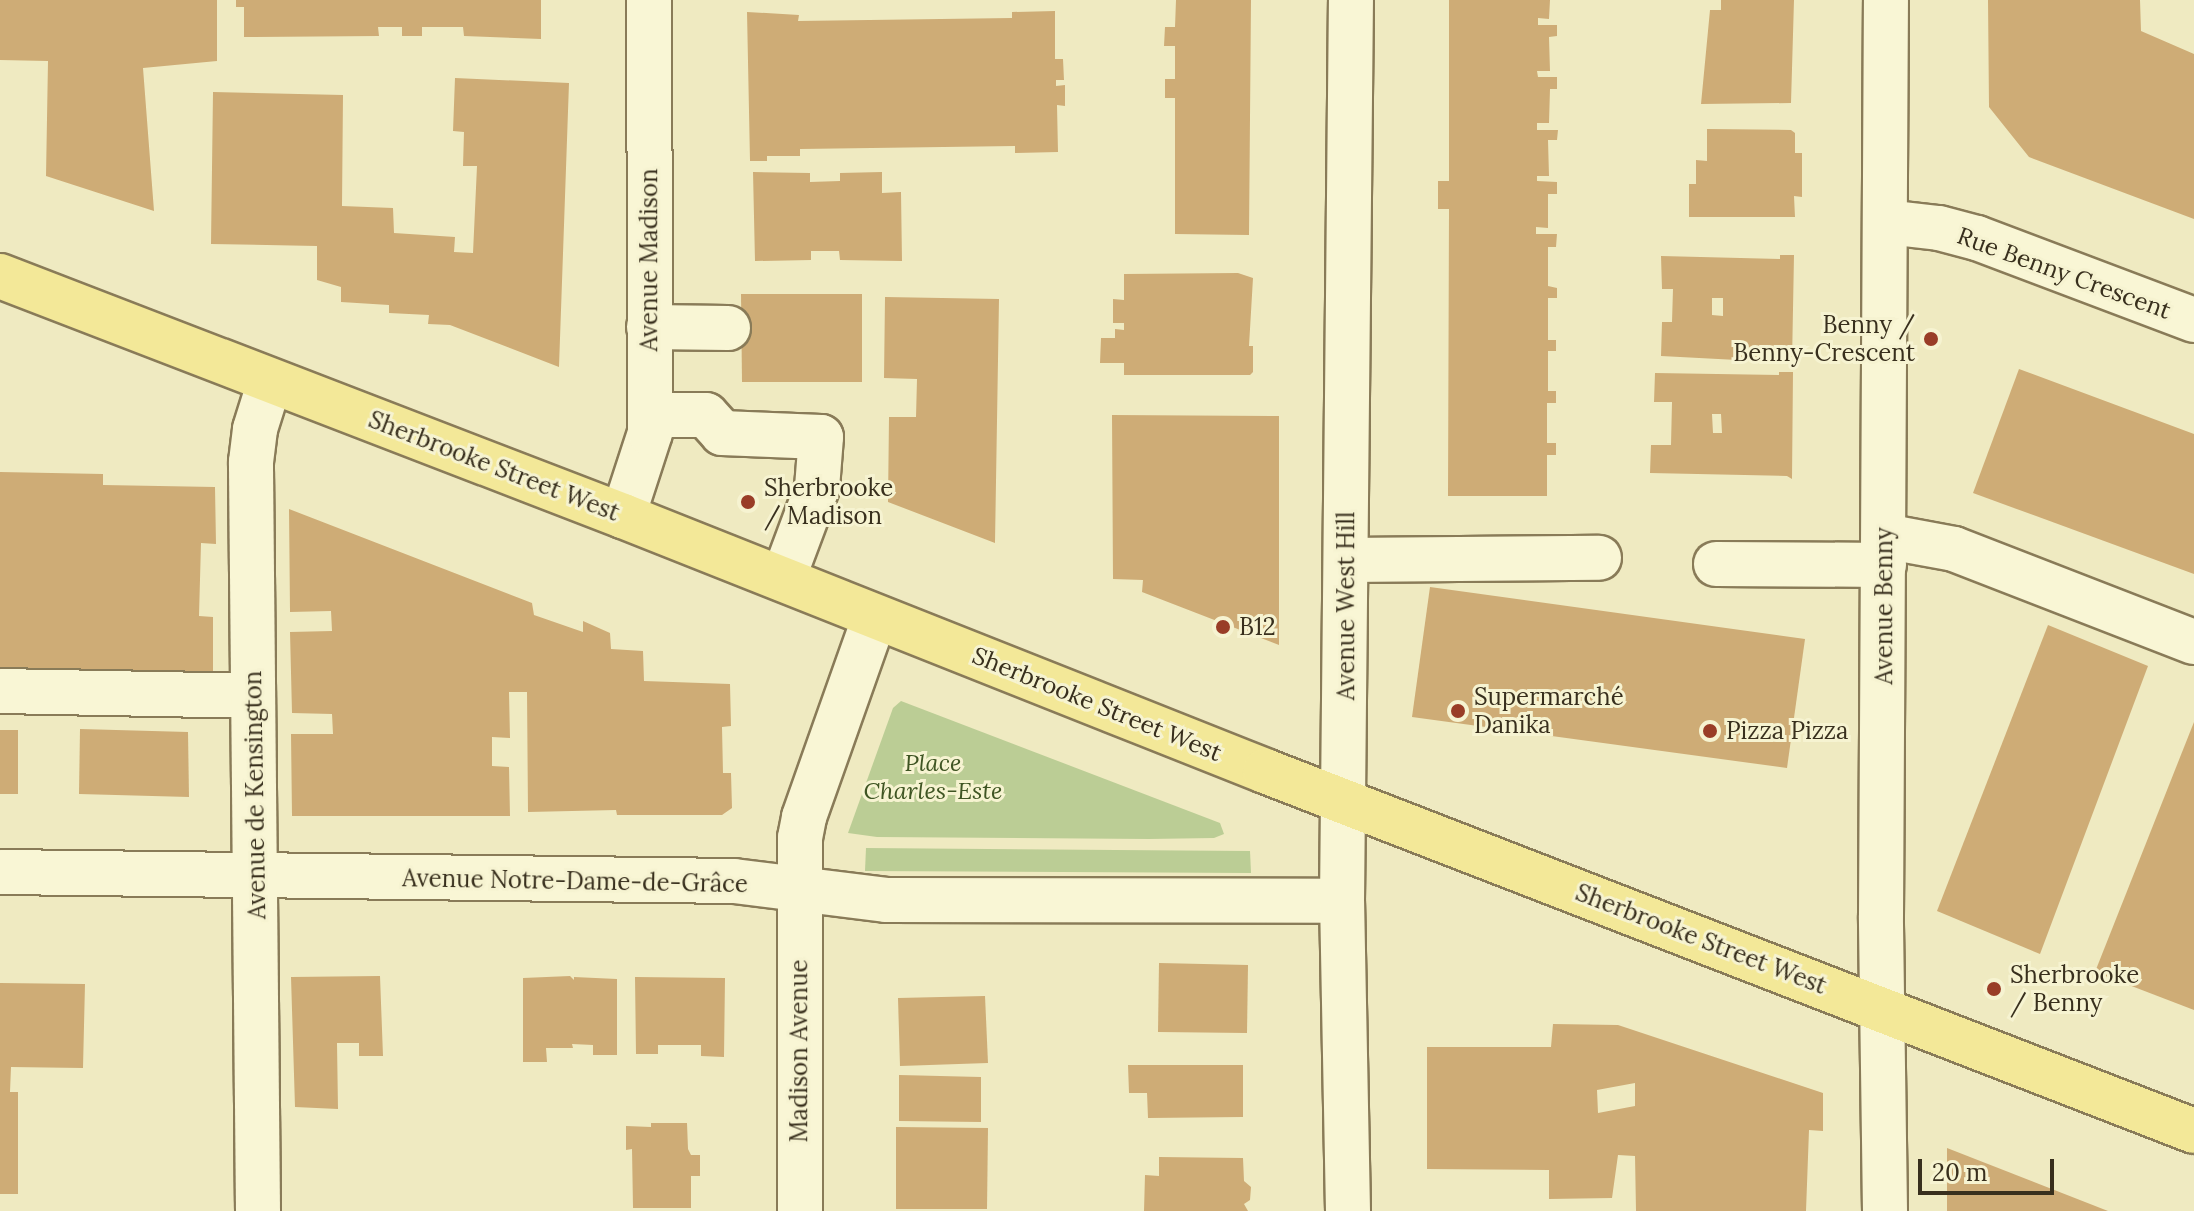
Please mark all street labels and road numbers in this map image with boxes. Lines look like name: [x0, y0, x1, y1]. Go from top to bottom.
street label: Avenue Madison: [635, 169, 663, 351]
street label: Rue Benny Crescent: [1953, 221, 2175, 325]
street label: Sherbrooke Street West: [365, 405, 623, 527]
street label: Avenue West Hill: [1332, 512, 1360, 700]
street label: Avenue Benny: [1870, 527, 1898, 685]
street label: Sherbrooke Street West: [968, 641, 1226, 767]
street label: Avenue de Kensington: [238, 670, 272, 920]
street label: Avenue Notre-Dame-de-Grâce: [402, 864, 748, 898]
street label: Sherbrooke Street West: [1572, 878, 1830, 1000]
street label: Madison Avenue: [785, 960, 813, 1142]

